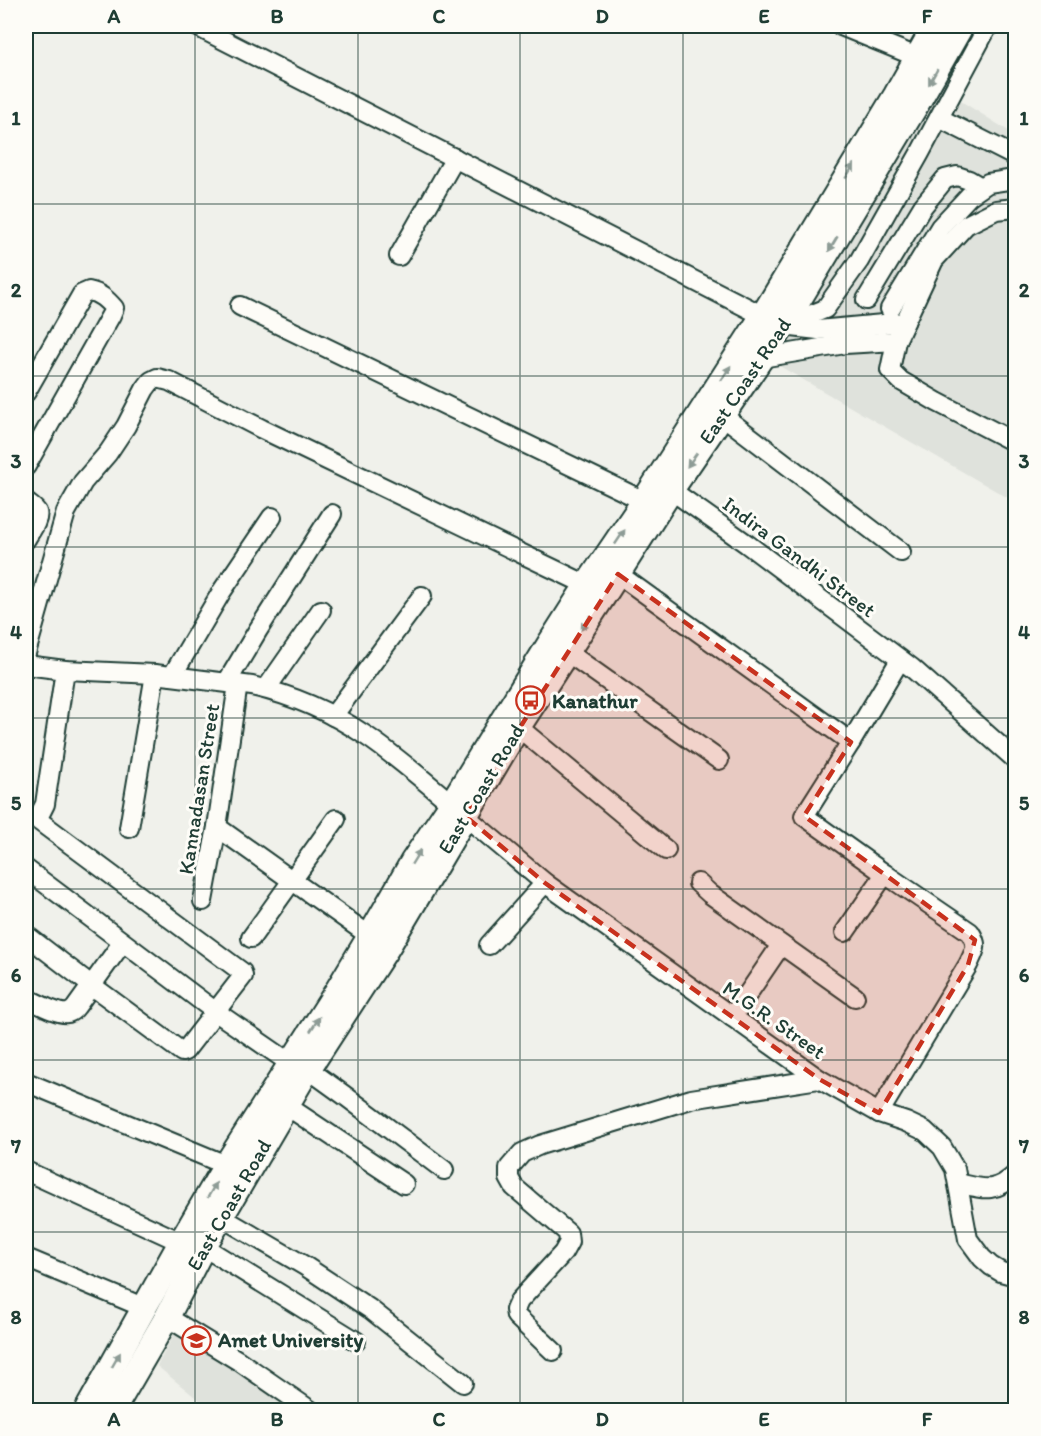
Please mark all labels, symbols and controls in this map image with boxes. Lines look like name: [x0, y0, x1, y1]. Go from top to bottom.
text: A: [107, 4, 121, 28]
text: B: [271, 4, 284, 28]
text: C: [433, 4, 446, 28]
text: D: [595, 4, 609, 28]
text: E: [758, 4, 770, 28]
text: F: [922, 4, 933, 28]
one-way arrow: [928, 68, 938, 85]
text: 1: [11, 106, 21, 130]
text: 1: [1019, 106, 1029, 130]
one-way arrow: [845, 163, 856, 179]
one-way arrow: [827, 236, 838, 252]
text: 2: [11, 278, 22, 302]
text: 2: [1019, 278, 1030, 302]
street label: East Coast Road: [693, 313, 796, 449]
one-way arrow: [720, 365, 731, 381]
text: 3: [11, 449, 22, 473]
text: 3: [1019, 449, 1030, 473]
one-way arrow: [687, 452, 698, 468]
street label: Indira Gandhi Street: [718, 491, 881, 622]
one-way arrow: [614, 529, 626, 545]
one-way arrow: [580, 615, 592, 631]
text: 4: [10, 620, 22, 644]
text: 4: [1018, 620, 1030, 644]
bus stop icon: Kanathur: [515, 685, 547, 717]
place label: Kanathur: [552, 688, 638, 713]
street label: Kannadasan Street: [173, 702, 224, 876]
street label: East Coast Road: [432, 719, 529, 858]
text: 5: [11, 791, 22, 815]
text: 5: [1019, 791, 1030, 815]
one-way arrow: [410, 849, 421, 866]
text: 6: [11, 963, 22, 987]
text: 6: [1019, 963, 1030, 987]
street label: M.G.R. Street: [718, 975, 831, 1064]
one-way arrow: [309, 1017, 321, 1033]
text: 7: [10, 1134, 21, 1158]
text: 7: [1018, 1134, 1029, 1158]
street label: East Coast Road: [181, 1135, 276, 1275]
one-way arrow: [206, 1182, 217, 1198]
text: 8: [11, 1305, 22, 1329]
text: 8: [1019, 1305, 1030, 1329]
school or university icon: Amet University: [181, 1324, 213, 1356]
place label: Amet University: [217, 1327, 363, 1353]
one-way arrow: [111, 1351, 121, 1368]
text: A: [107, 1407, 121, 1431]
text: B: [271, 1407, 284, 1431]
text: C: [433, 1407, 446, 1431]
text: D: [595, 1407, 609, 1431]
text: E: [758, 1407, 770, 1431]
text: F: [922, 1407, 933, 1431]

